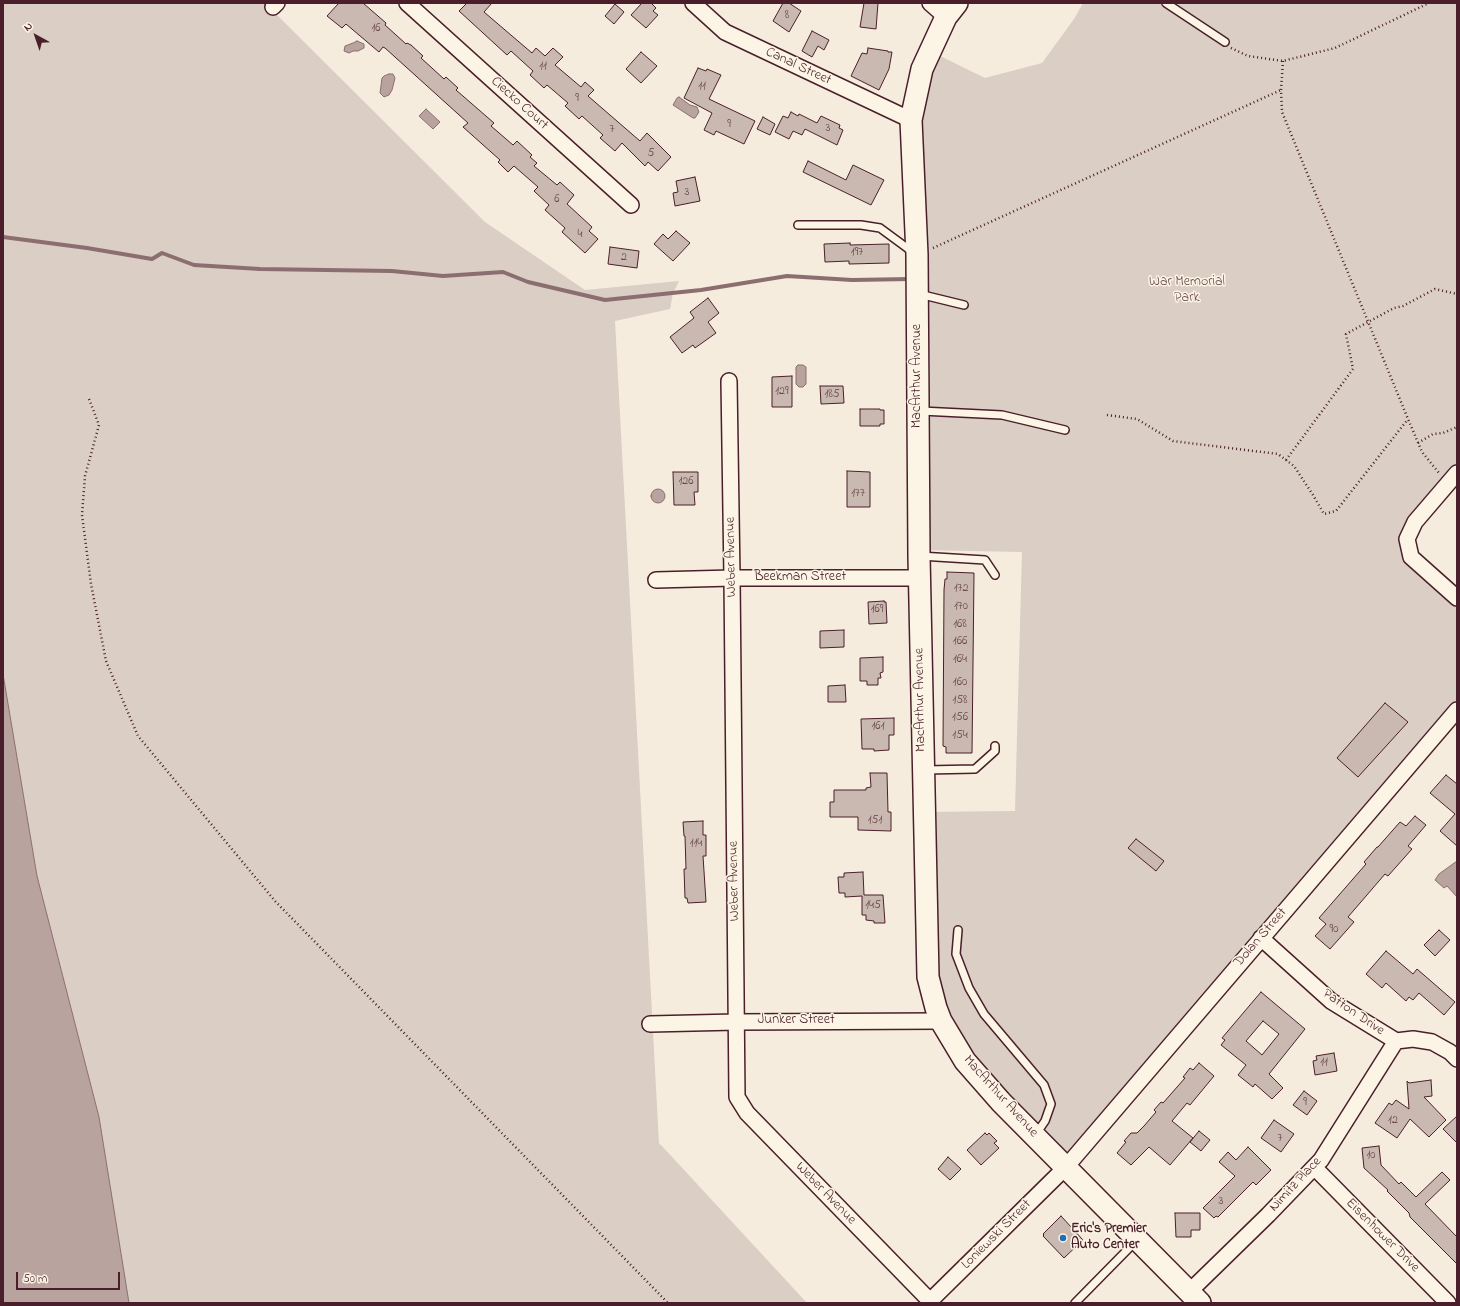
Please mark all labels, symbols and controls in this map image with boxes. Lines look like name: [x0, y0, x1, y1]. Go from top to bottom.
house number: 8: [785, 9, 789, 23]
north arrow: [16, 16, 56, 56]
text: N: [20, 18, 36, 35]
house number: 16: [371, 22, 381, 36]
street label: Canal Street: [762, 44, 834, 90]
house number: 11: [539, 60, 547, 74]
street label: Ciecko Court: [487, 74, 551, 134]
house number: 11: [698, 80, 706, 94]
house number: 9: [575, 92, 579, 106]
house number: 9: [727, 118, 731, 132]
house number: 3: [826, 122, 830, 136]
house number: 7: [610, 123, 614, 137]
house number: 5: [648, 147, 654, 161]
house number: 3: [685, 186, 689, 200]
house number: 6: [554, 193, 560, 207]
house number: 4: [578, 228, 582, 242]
house number: 197: [851, 246, 863, 260]
house number: 2: [621, 251, 627, 265]
park label: War Memorial Park: [1149, 275, 1225, 308]
street label: MacArthur Avenue: [910, 324, 926, 428]
house number: 129: [775, 385, 789, 399]
house number: 185: [824, 388, 840, 402]
house number: 126: [678, 475, 694, 489]
house number: 177: [851, 487, 865, 501]
street label: Weber Avenue: [723, 517, 741, 597]
street label: Beekman Street: [754, 570, 846, 586]
house number: 172: [954, 582, 968, 596]
house number: 170: [954, 600, 968, 614]
house number: 169: [871, 603, 883, 617]
house number: 168: [953, 618, 967, 632]
house number: 166: [953, 635, 967, 649]
street label: MacArthur Avenue: [912, 648, 930, 752]
house number: 164: [953, 653, 967, 667]
house number: 160: [953, 676, 967, 690]
house number: 158: [952, 694, 968, 708]
house number: 156: [952, 711, 968, 725]
house number: 161: [872, 720, 884, 734]
house number: 154: [952, 729, 968, 743]
house number: 151: [868, 814, 882, 828]
house number: 114: [690, 837, 702, 851]
street label: Weber Avenue: [726, 841, 744, 921]
house number: 145: [865, 899, 881, 913]
street label: Dolan Street: [1231, 905, 1291, 971]
house number: 90: [1330, 923, 1338, 937]
street label: Patton Drive: [1319, 986, 1387, 1040]
street label: Junker Street: [757, 1013, 835, 1029]
street label: MacArthur Avenue: [959, 1053, 1041, 1141]
house number: 11: [1320, 1056, 1328, 1070]
house number: 9: [1303, 1096, 1307, 1110]
house number: 12: [1388, 1114, 1398, 1128]
house number: 7: [1278, 1132, 1282, 1146]
house number: 10: [1367, 1149, 1375, 1163]
street label: Nimitz Place: [1266, 1154, 1326, 1216]
street label: Weber Avenue: [791, 1159, 859, 1229]
house number: 3: [1219, 1195, 1223, 1209]
street label: Eisenhower Drive: [1341, 1195, 1423, 1277]
street label: Loniewski Street: [959, 1197, 1035, 1273]
place label: Eric's Premier Auto Center: [1071, 1222, 1147, 1254]
marker: Eric's Premier Auto Center: [1058, 1233, 1068, 1243]
scale bar: [18, 1264, 122, 1290]
text: 50 m: [23, 1270, 47, 1288]

